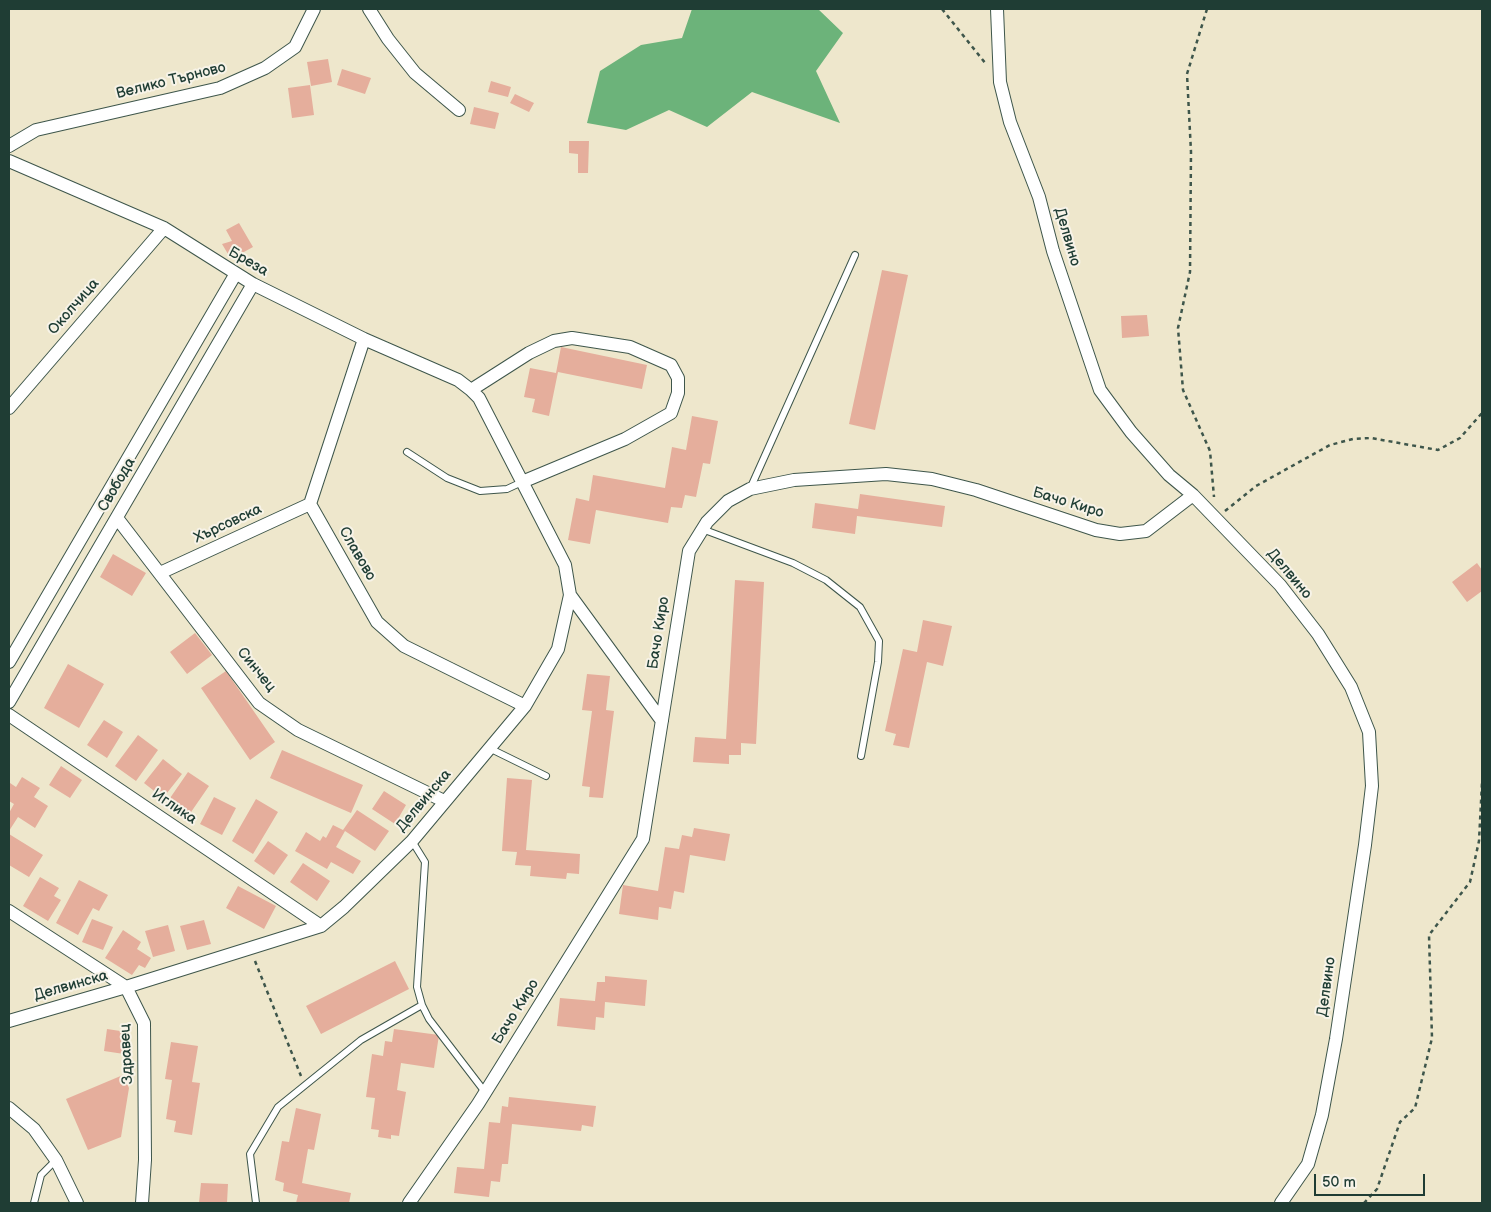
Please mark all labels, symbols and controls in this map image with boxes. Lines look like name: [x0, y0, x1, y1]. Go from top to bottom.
street label: Велико Търново: [114, 59, 228, 103]
street label: Делвино: [1050, 206, 1084, 268]
street label: Бреза: [225, 243, 271, 281]
street label: Околчица: [45, 275, 103, 339]
street label: Свобода: [94, 455, 140, 515]
street label: Бачо Киро: [1030, 484, 1106, 522]
street label: Хърсовска: [191, 500, 265, 548]
street label: Славово: [334, 524, 380, 584]
street label: Делвино: [1263, 545, 1315, 603]
street label: Бачо Киро: [644, 595, 674, 671]
street label: Синчец: [233, 644, 279, 696]
street label: Делвинска: [393, 766, 455, 836]
street label: Иглика: [148, 785, 200, 829]
street label: Делвино: [1314, 956, 1340, 1018]
street label: Делвинска: [32, 967, 110, 1005]
street label: Бачо Киро: [489, 976, 543, 1048]
street label: Здравец: [116, 1023, 138, 1085]
scale bar: [1316, 1164, 1427, 1196]
text: 50 m: [1322, 1173, 1356, 1192]

